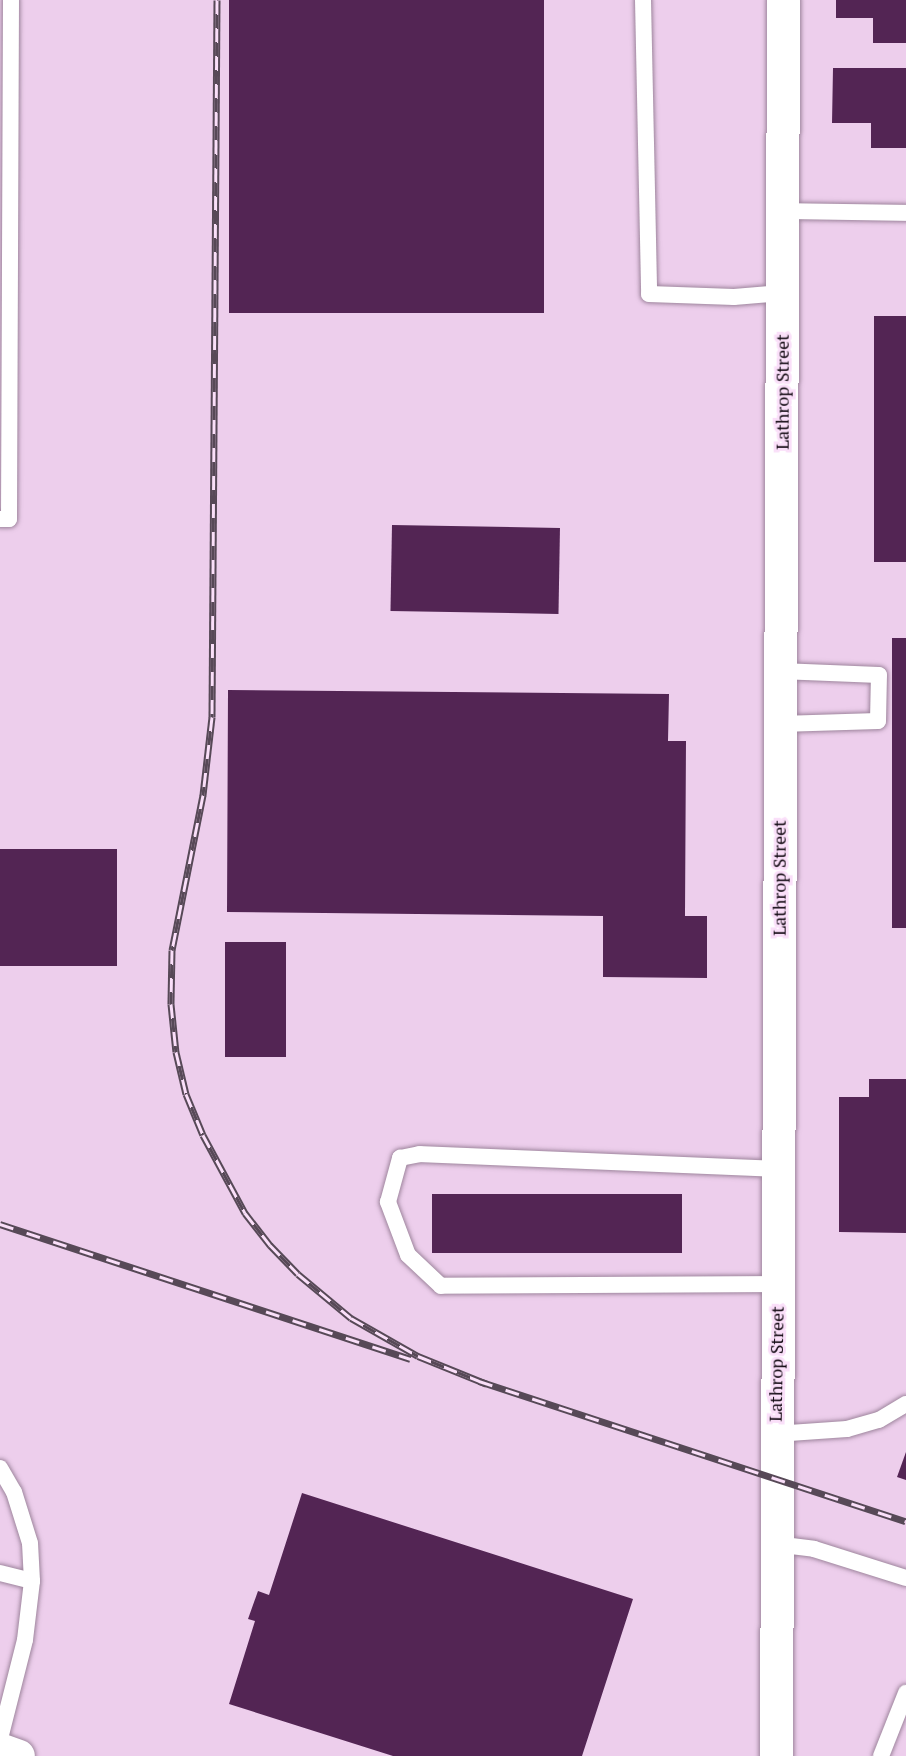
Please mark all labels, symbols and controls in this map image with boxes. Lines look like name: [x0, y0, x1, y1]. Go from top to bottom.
street label: Lathrop Street: [771, 334, 793, 450]
street label: Lathrop Street: [768, 820, 790, 936]
street label: Lathrop Street: [764, 1306, 788, 1422]

